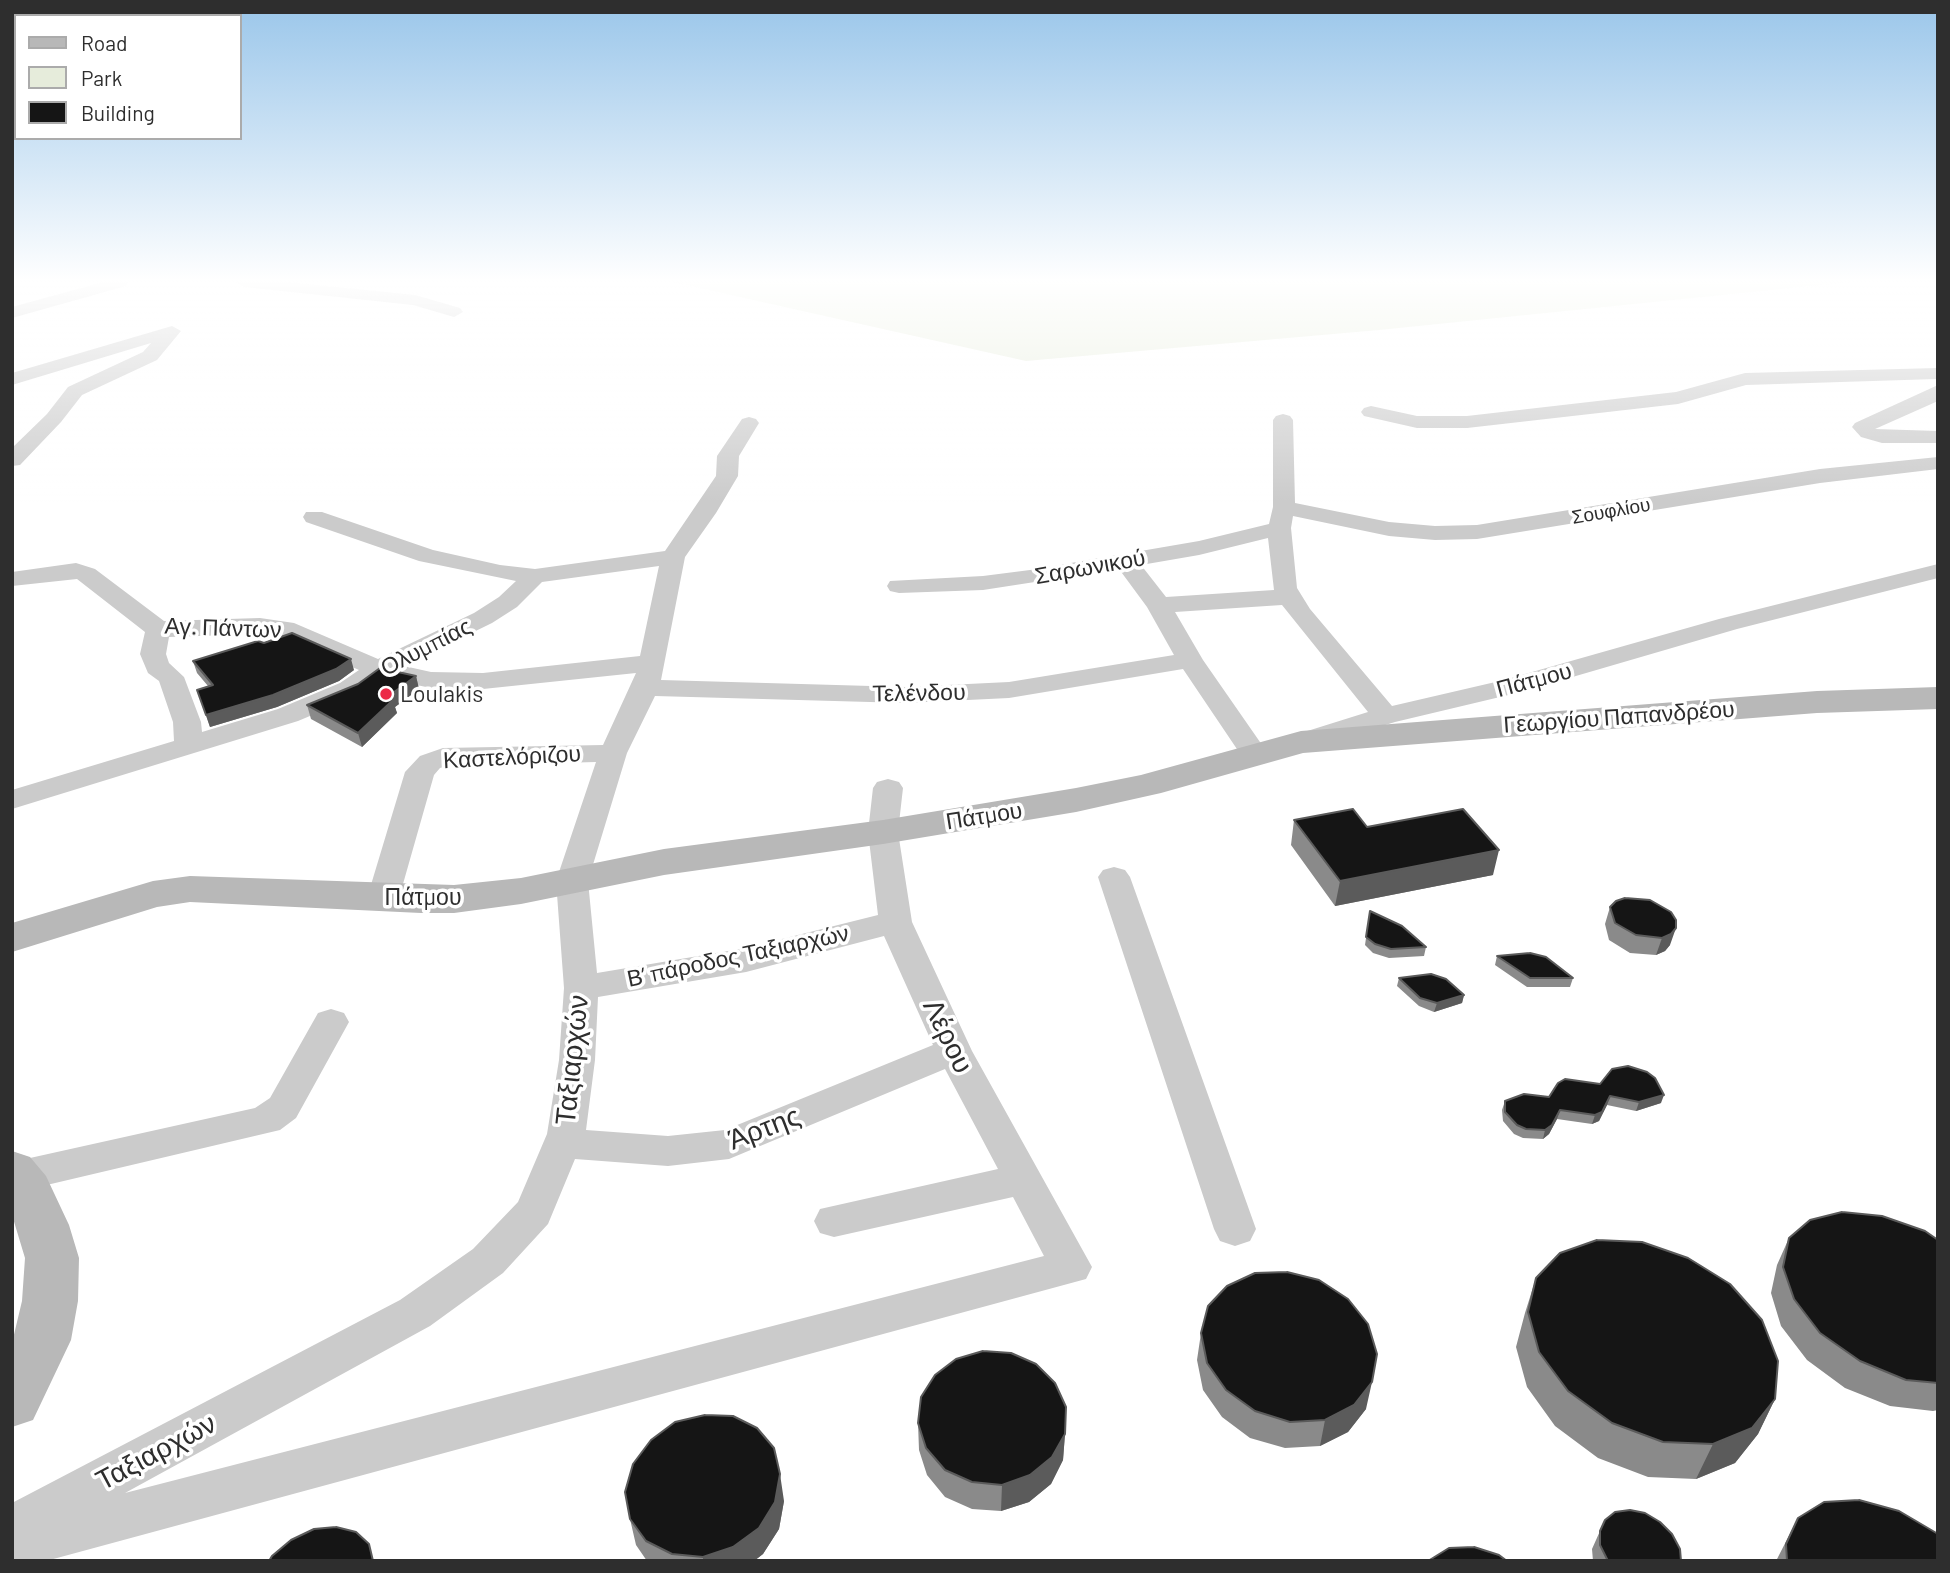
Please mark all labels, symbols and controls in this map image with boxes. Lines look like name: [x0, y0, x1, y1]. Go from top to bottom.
legend: [14, 14, 242, 140]
text: Road: [81, 30, 127, 55]
text: Park: [81, 65, 122, 90]
text: Building: [81, 100, 155, 125]
street label: Σουφλίου: [1570, 493, 1652, 529]
street label: Σαρωνικού: [1033, 544, 1147, 590]
street label: Αγ. Πάντων: [164, 612, 282, 644]
street label: Ολυμπίας: [376, 612, 476, 682]
street label: Πάτμου: [1493, 657, 1575, 703]
street label: Τελένδου: [872, 678, 966, 708]
place label: Loulakis: [400, 680, 483, 708]
marker: Loulakis: [378, 686, 394, 702]
street label: Γεωργίου Παπανδρέου: [1503, 695, 1735, 739]
street label: Καστελόριζου: [442, 740, 582, 774]
street label: Πάτμου: [944, 796, 1024, 836]
street label: Πάτμου: [385, 883, 461, 911]
street label: Β’ πάροδος Ταξιαρχών: [625, 919, 851, 993]
street label: Ταξιαρχών: [548, 993, 596, 1127]
street label: Λέρου: [916, 994, 980, 1078]
street label: Άρτης: [723, 1099, 805, 1157]
street label: Ταξιαρχών: [90, 1406, 222, 1498]

